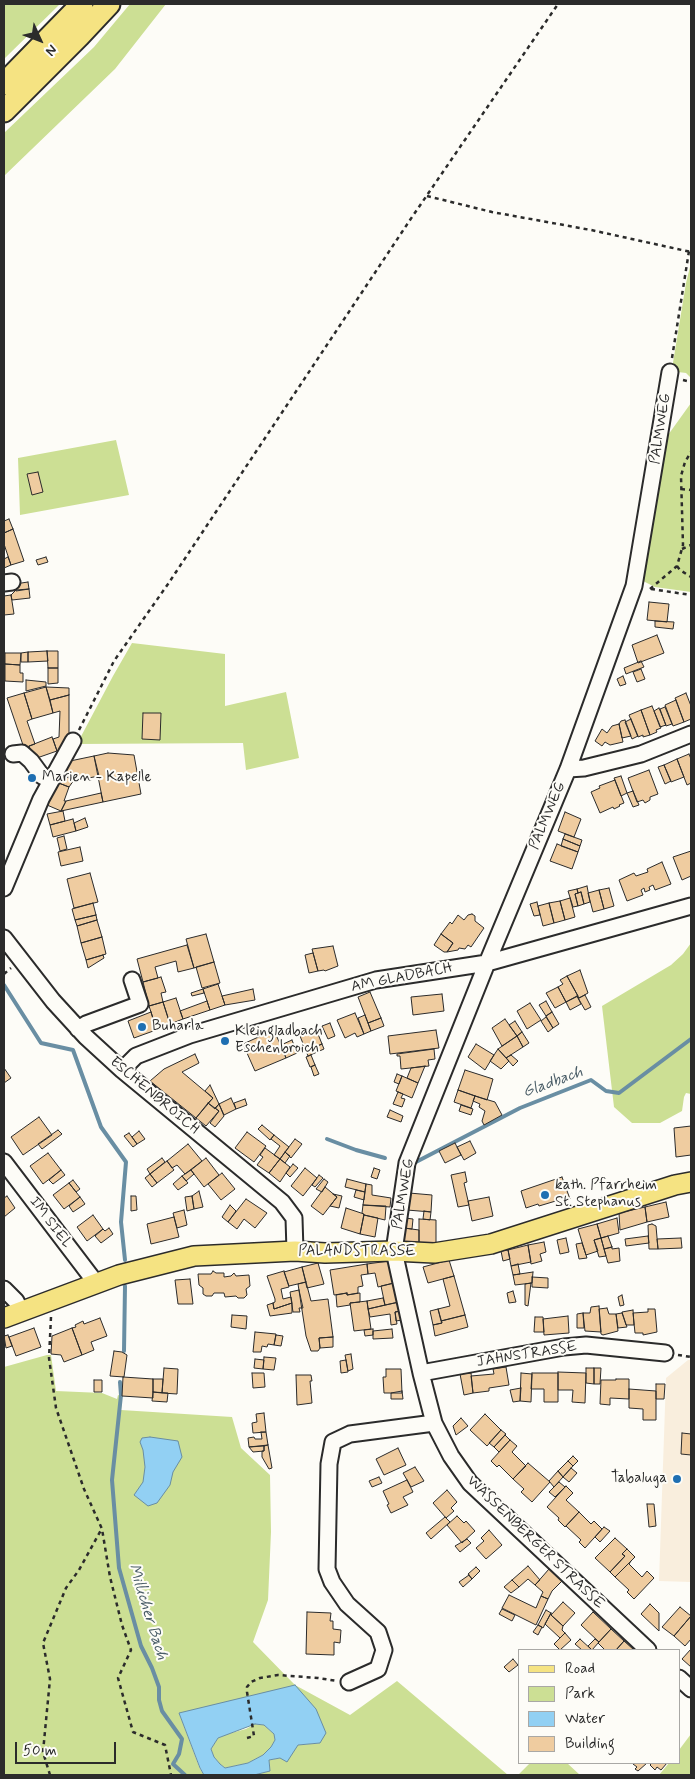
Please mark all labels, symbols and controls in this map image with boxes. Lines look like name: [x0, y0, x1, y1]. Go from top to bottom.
north arrow: [15, 15, 65, 65]
text: N: [41, 41, 61, 60]
street label: PALMWEG: [647, 392, 675, 466]
place label: Marien - Kapelle: [42, 769, 152, 787]
marker: Marien - Kapelle: [26, 772, 38, 784]
street label: PALMWEG: [526, 780, 570, 852]
street label: AM GLADBACH: [350, 959, 454, 997]
place label: Buharla: [152, 1018, 203, 1036]
marker: Buharla: [136, 1021, 148, 1033]
place label: Kleingladbach Eschenbroich: [235, 1023, 323, 1058]
marker: Kleingladbach Eschenbroich: [219, 1035, 231, 1047]
street label: ESCHENBROICH: [106, 1053, 202, 1139]
water label: Gladbach: [520, 1063, 586, 1103]
street label: PALMWEG: [389, 1157, 419, 1231]
place label: kath. Pfarrheim St. Stephanus: [555, 1177, 657, 1212]
marker: kath. Pfarrheim St. Stephanus: [539, 1189, 551, 1201]
street label: IM SIEL: [25, 1194, 75, 1252]
street label: PALANDSTRASSE: [298, 1243, 416, 1261]
street label: JAHNSTRASSE: [475, 1338, 579, 1372]
place label: Tabaluga: [611, 1470, 667, 1488]
street label: WASSENBERGER STRASSE: [462, 1473, 608, 1613]
marker: Tabaluga: [671, 1473, 683, 1485]
water label: Millicher Bach: [123, 1562, 171, 1662]
legend: [518, 1649, 680, 1764]
text: Road: [565, 1659, 595, 1679]
text: Park: [565, 1684, 595, 1704]
text: Water: [565, 1709, 605, 1729]
scale bar: [18, 1732, 119, 1764]
text: Building: [565, 1734, 615, 1754]
text: 50 m: [23, 1741, 57, 1761]

